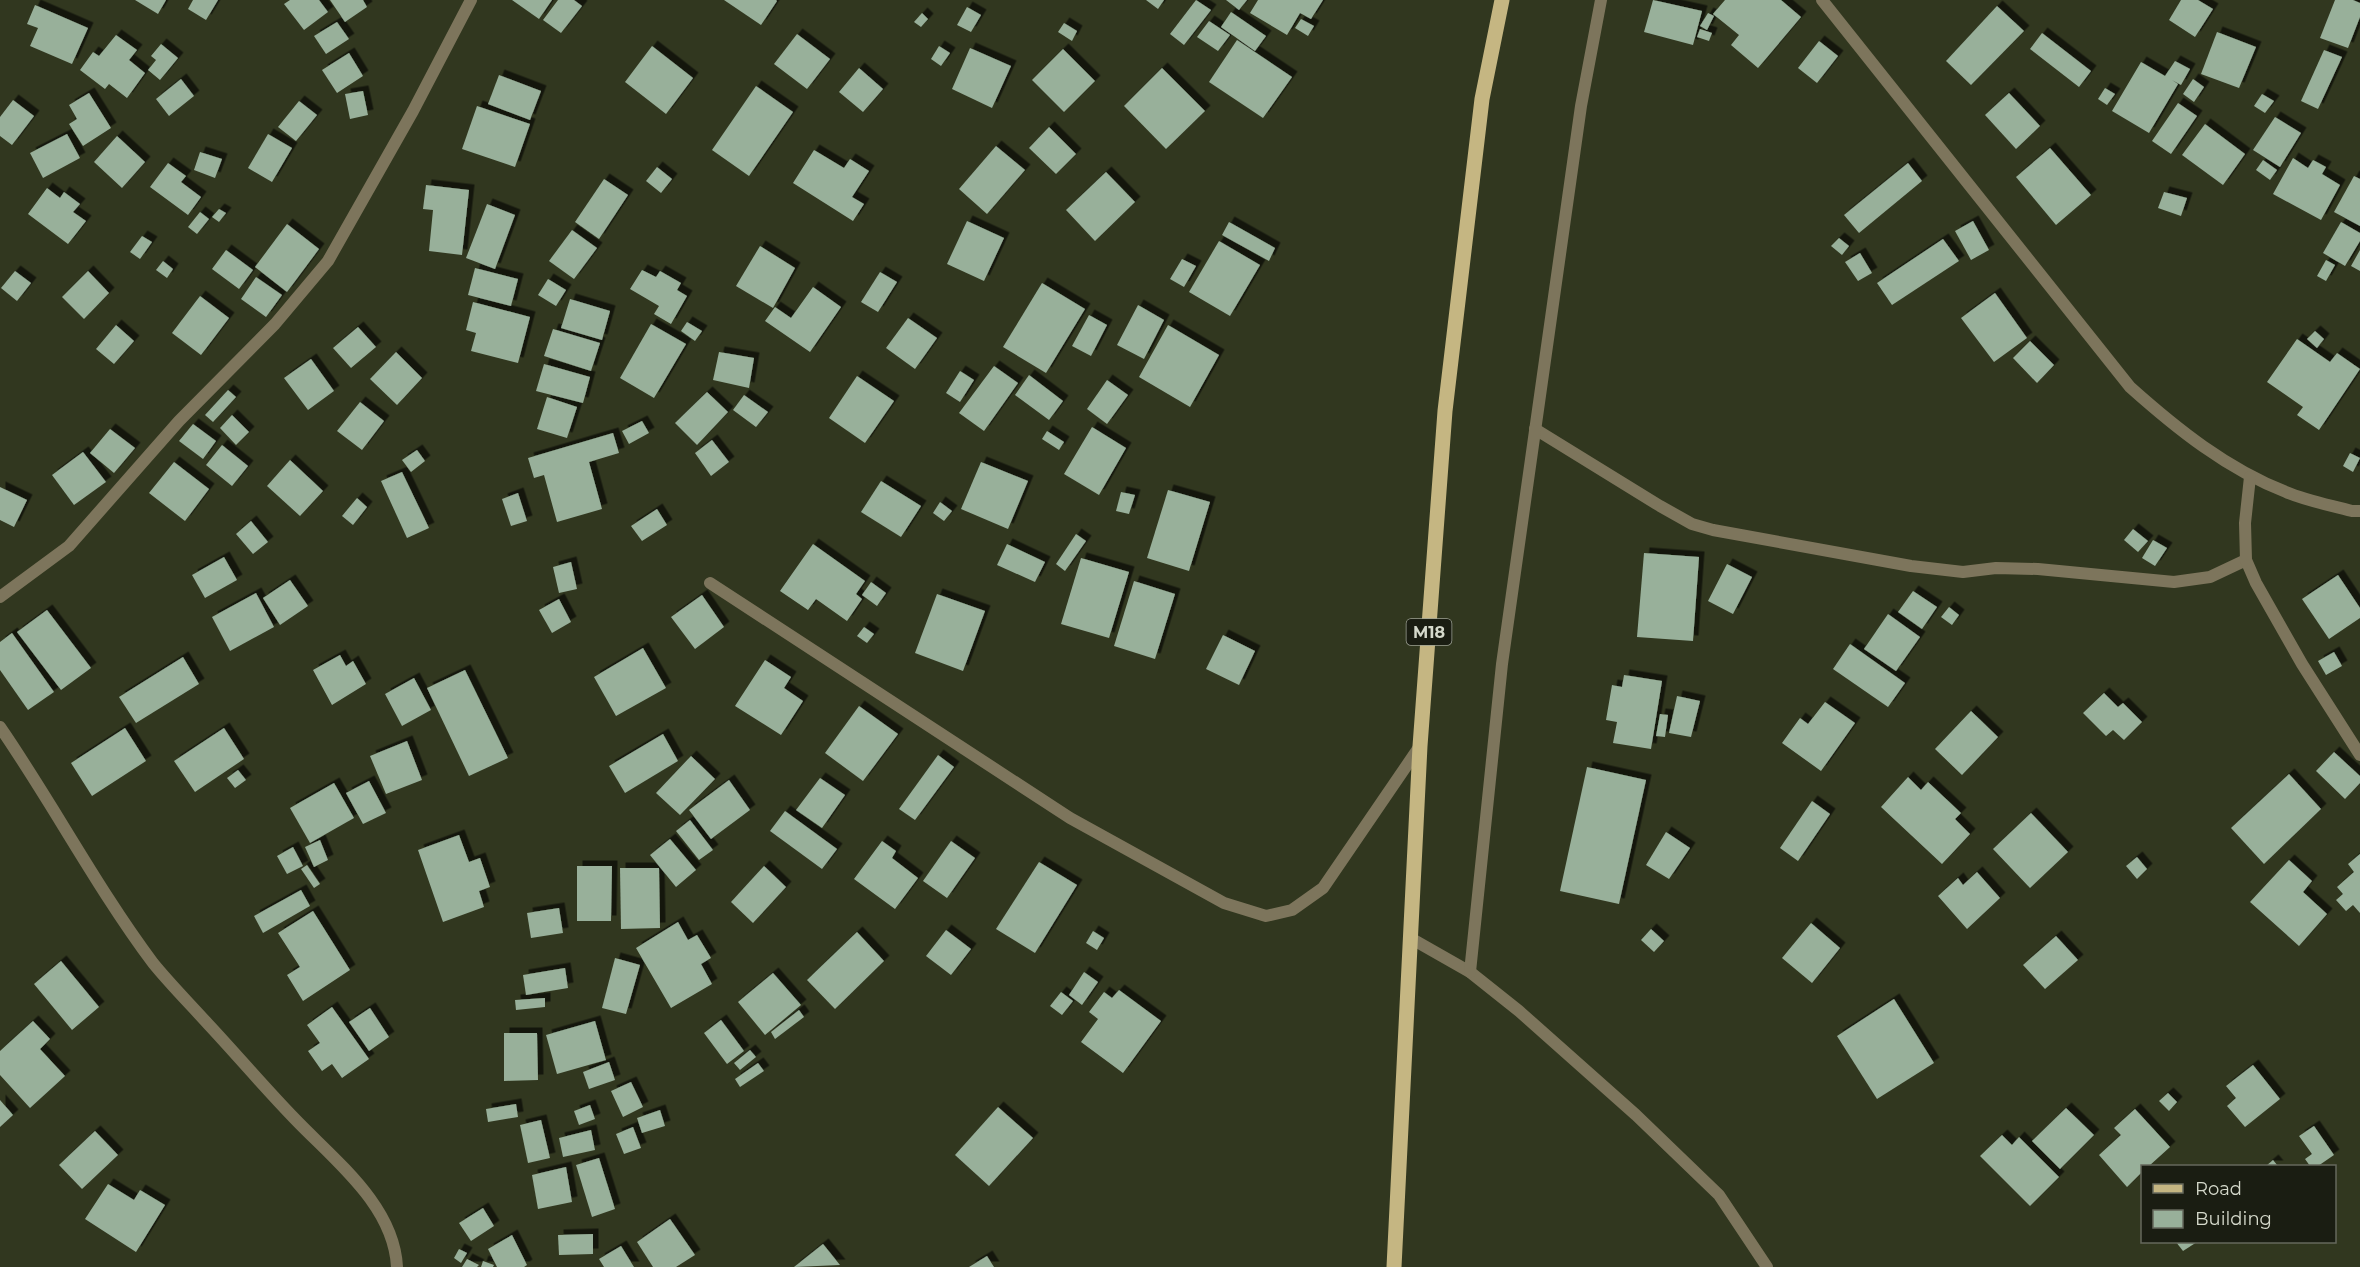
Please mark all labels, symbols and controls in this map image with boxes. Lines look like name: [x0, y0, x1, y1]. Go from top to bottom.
road number: M18: [1406, 619, 1452, 645]
legend: [2141, 1165, 2336, 1243]
text: Road: [2195, 1178, 2242, 1200]
text: Building: [2195, 1208, 2272, 1230]

